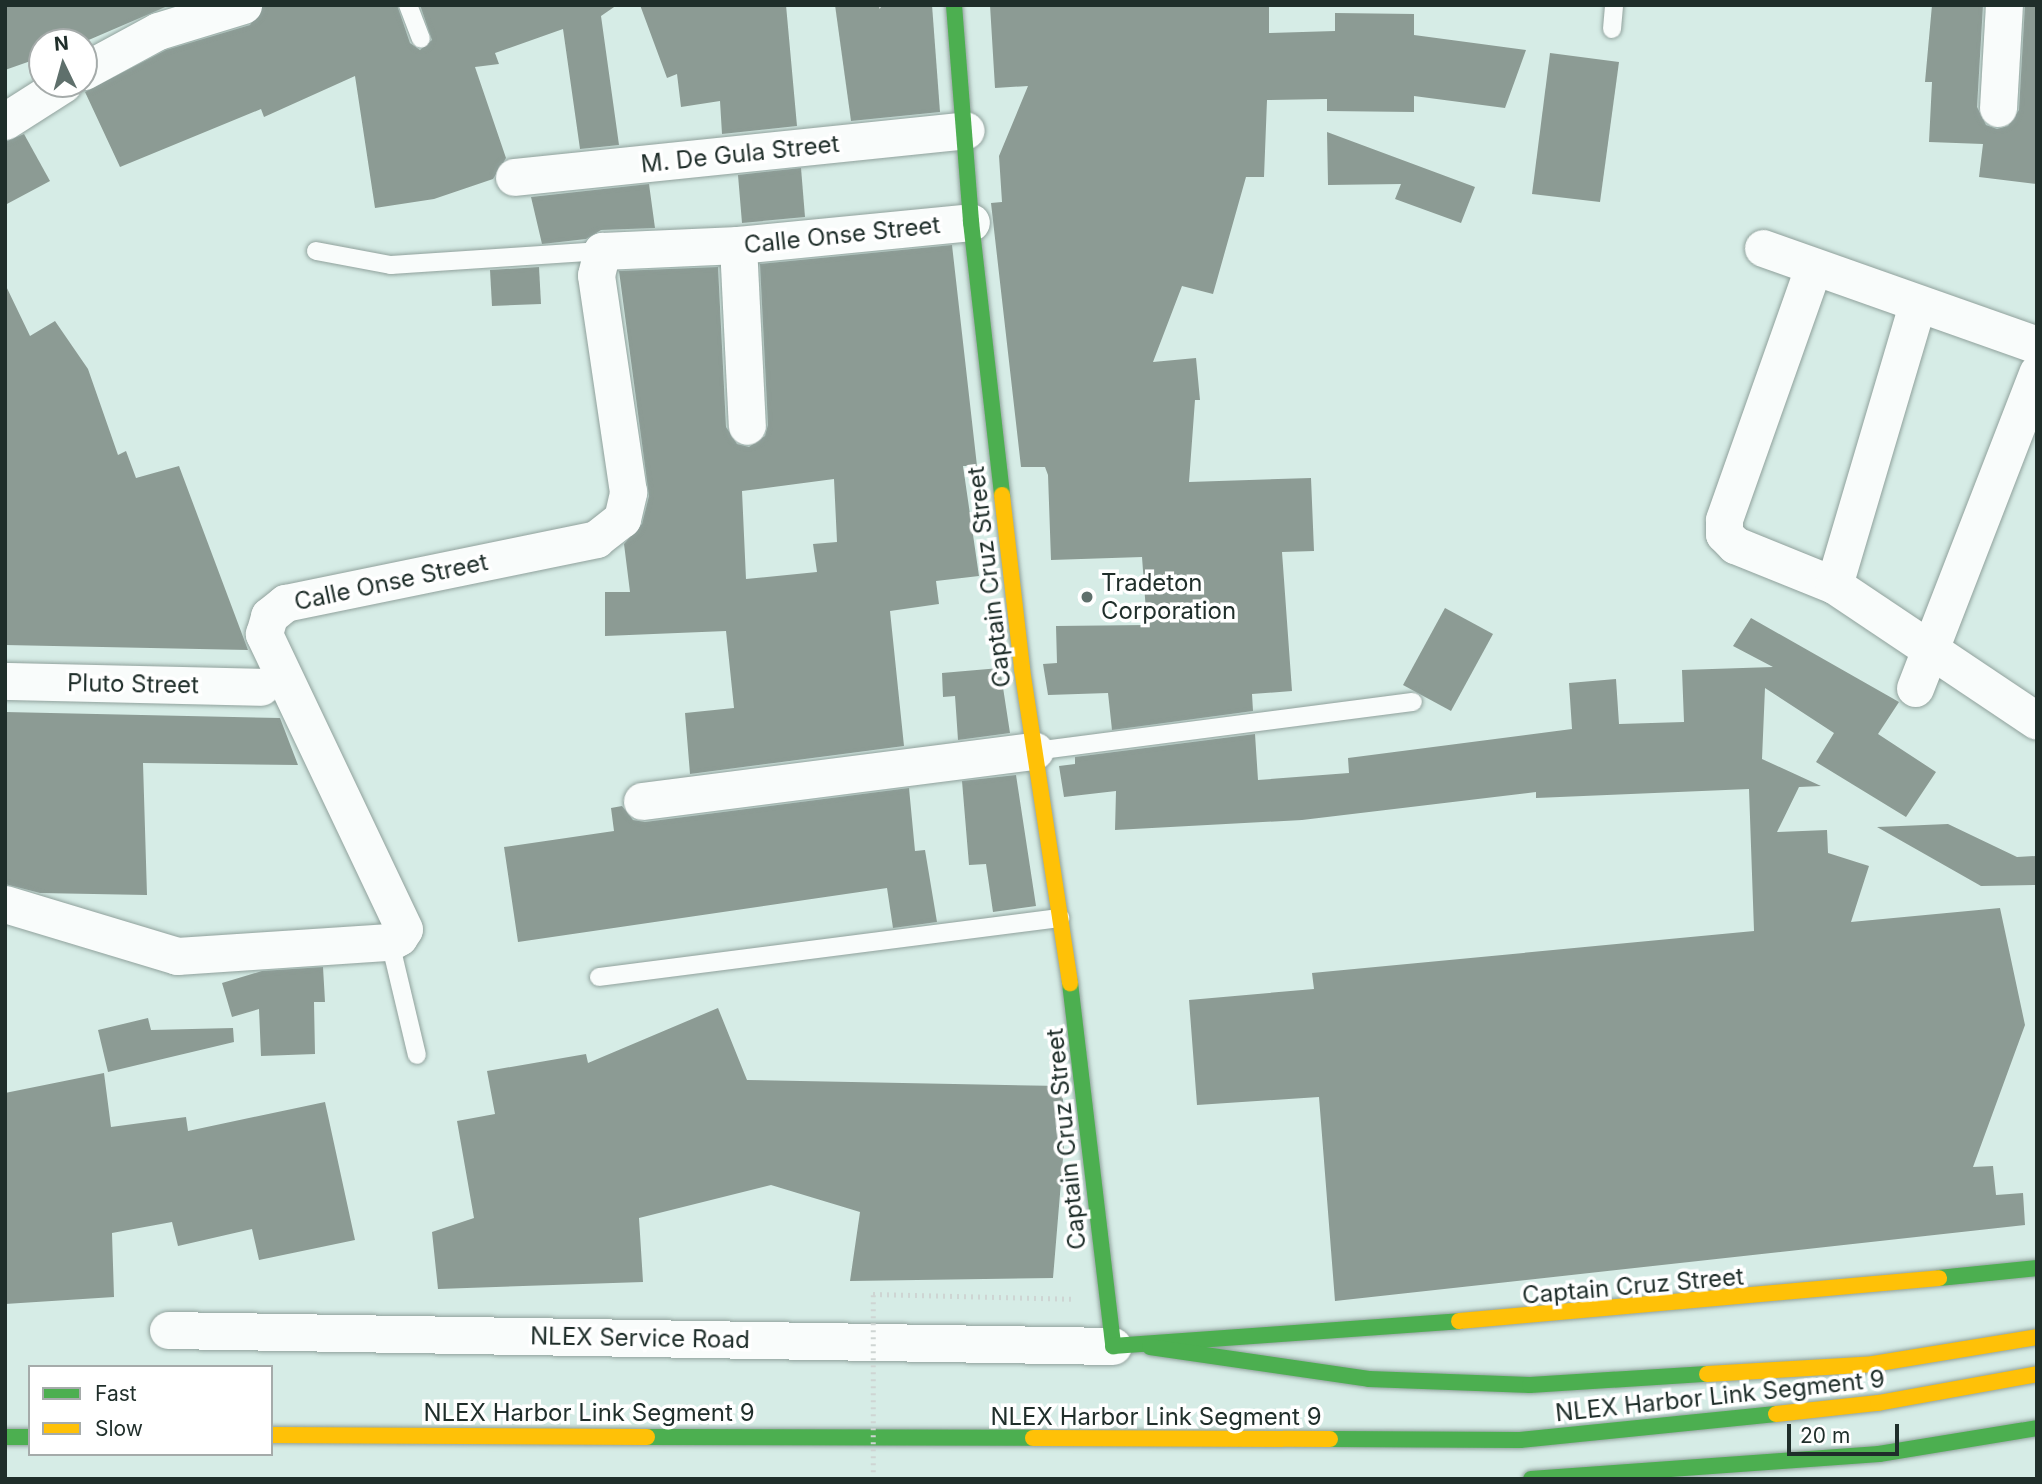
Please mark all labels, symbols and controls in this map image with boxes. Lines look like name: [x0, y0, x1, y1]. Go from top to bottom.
north arrow: [28, 28, 98, 98]
text: N: [53, 31, 70, 56]
street label: M. De Gula Street: [639, 129, 841, 179]
street label: Calle Onse Street: [743, 210, 941, 260]
street label: Captain Cruz Street: [961, 465, 1017, 689]
street label: Calle Onse Street: [292, 547, 490, 617]
place label: Tradeton Corporation: [1101, 569, 1236, 625]
marker: Tradeton Corporation: [1079, 589, 1095, 605]
street label: Pluto Street: [67, 668, 199, 700]
street label: Captain Cruz Street: [1040, 1027, 1092, 1251]
street label: Captain Cruz Street: [1521, 1262, 1745, 1310]
street label: NLEX Service Road: [530, 1322, 750, 1354]
street label: NLEX Harbor Link Segment 9: [1554, 1364, 1886, 1428]
legend: [28, 1365, 273, 1456]
text: Fast: [95, 1381, 137, 1406]
street label: NLEX Harbor Link Segment 9: [423, 1399, 755, 1427]
street label: NLEX Harbor Link Segment 9: [990, 1403, 1322, 1431]
scale bar: [1790, 1410, 1902, 1454]
text: Slow: [95, 1416, 143, 1441]
text: 20 m: [1800, 1423, 1850, 1448]

